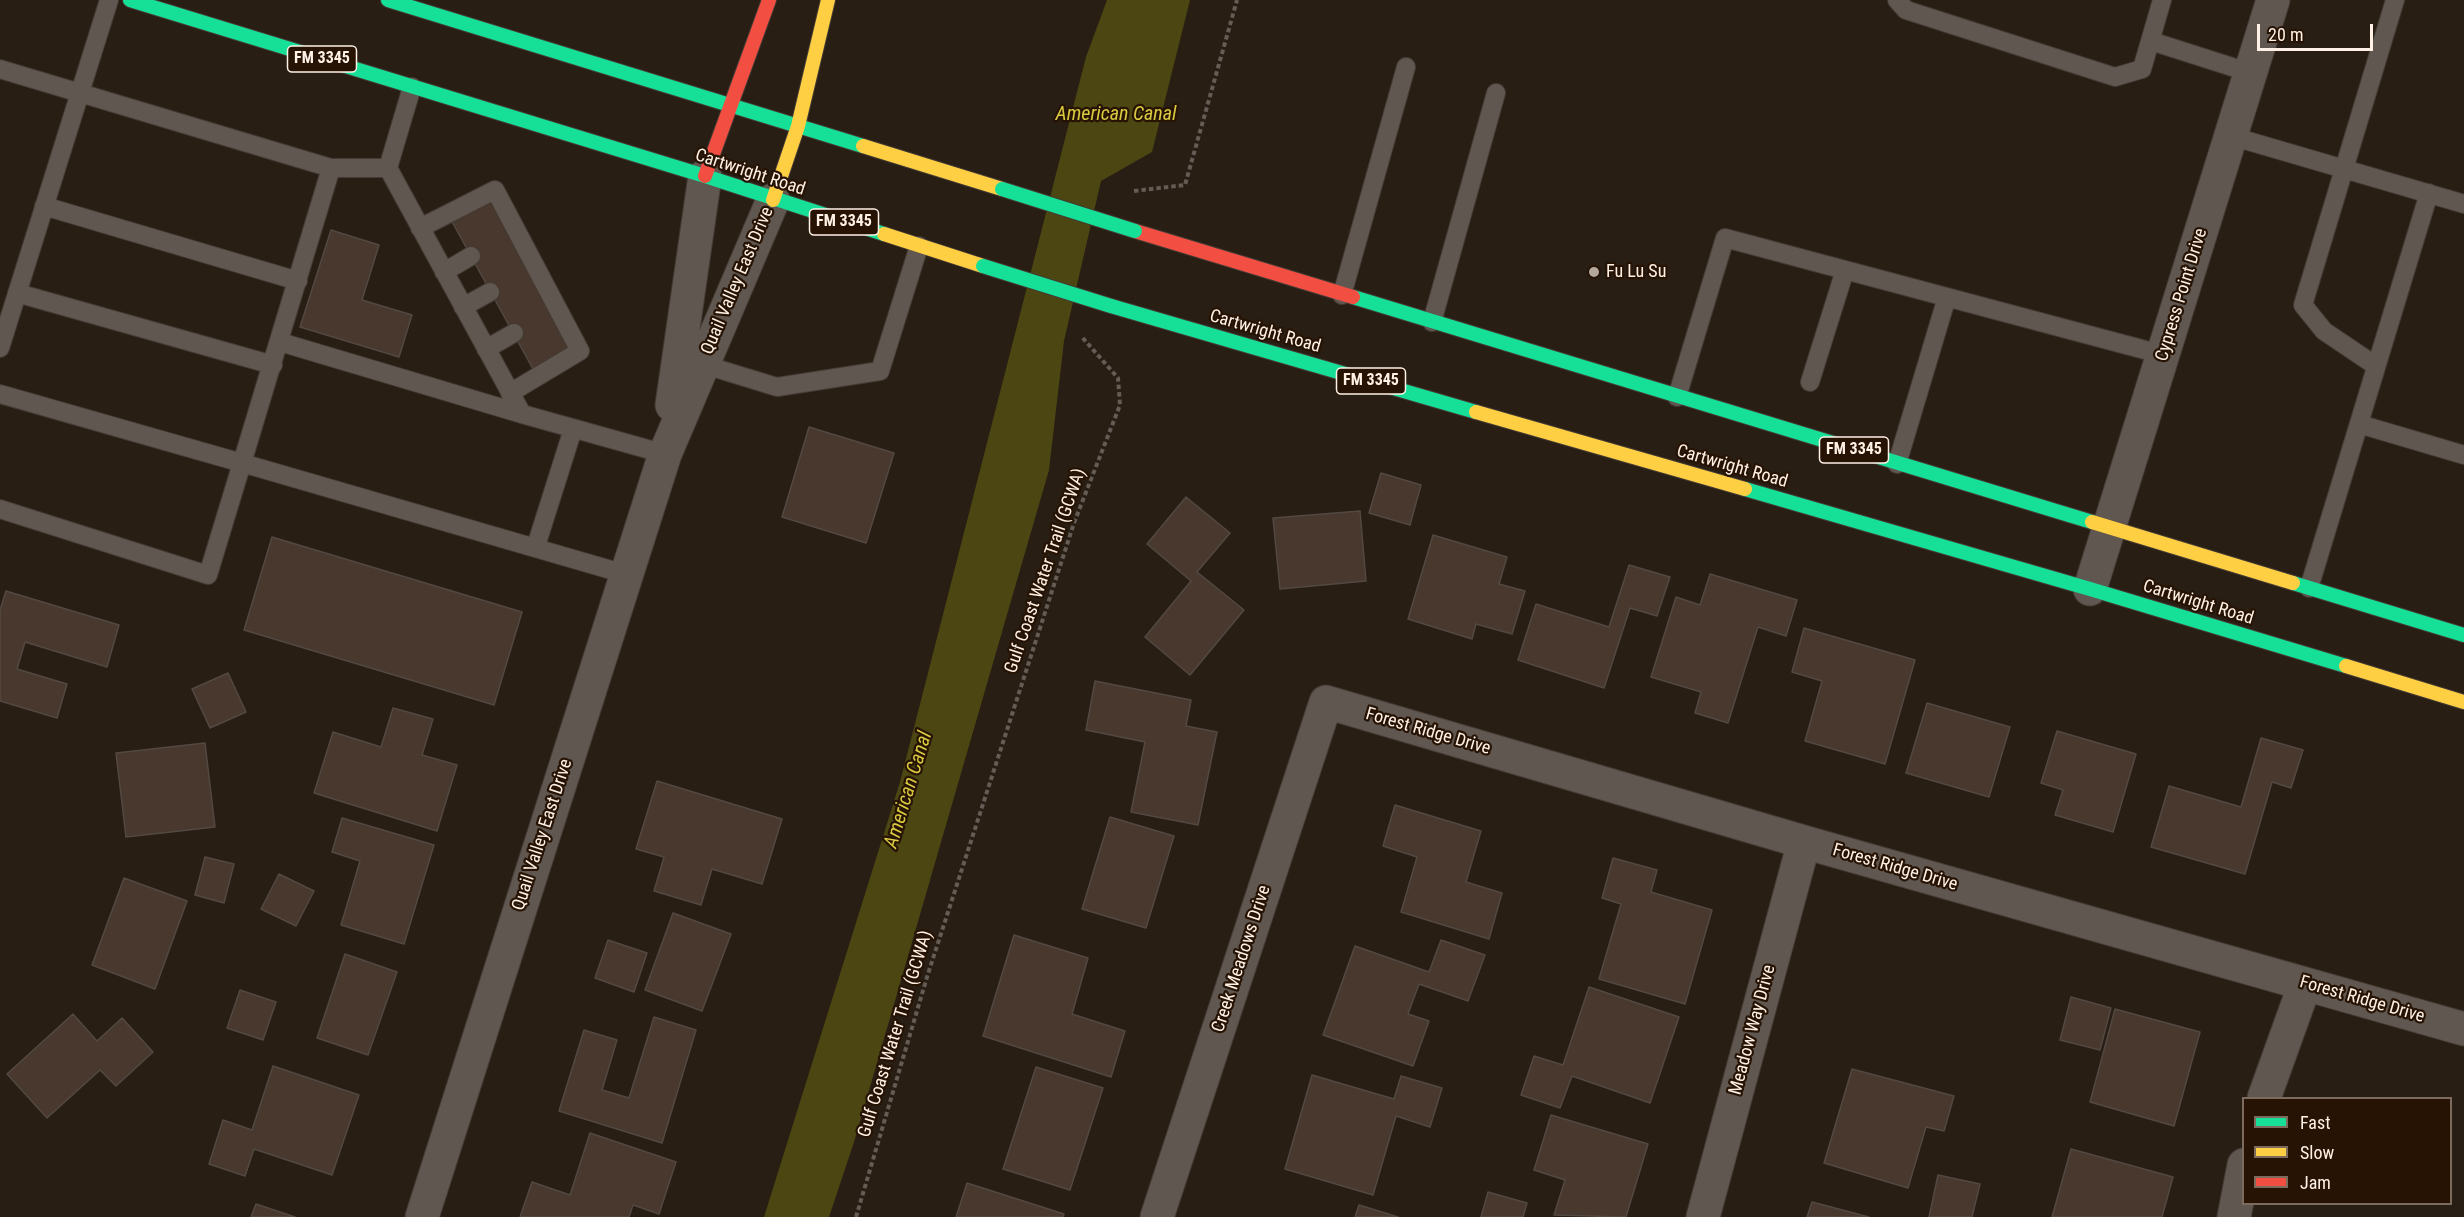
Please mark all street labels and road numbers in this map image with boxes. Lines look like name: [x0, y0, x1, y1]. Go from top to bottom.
road number: FM 3345: [288, 46, 356, 72]
street label: Cartwright Road: [692, 145, 808, 201]
street label: Quail Valley East Drive: [697, 204, 779, 358]
road number: FM 3345: [810, 209, 878, 235]
street label: Cypress Point Drive: [2151, 226, 2213, 364]
street label: Cartwright Road: [1207, 306, 1323, 358]
road number: FM 3345: [1336, 368, 1406, 394]
road number: FM 3345: [1820, 437, 1888, 463]
street label: Cartwright Road: [1674, 441, 1790, 493]
street label: Gulf Coast Water Trail (GCWA): [1001, 466, 1091, 676]
street label: Cartwright Road: [2140, 576, 2256, 630]
street label: Forest Ridge Drive: [1363, 704, 1493, 760]
street label: Quail Valley East Drive: [508, 756, 578, 914]
street label: Forest Ridge Drive: [1830, 840, 1960, 896]
street label: Creek Meadows Drive: [1208, 883, 1276, 1035]
street label: Gulf Coast Water Trail (GCWA): [854, 928, 938, 1140]
street label: Meadow Way Drive: [1725, 963, 1781, 1097]
street label: Forest Ridge Drive: [2297, 972, 2427, 1028]

